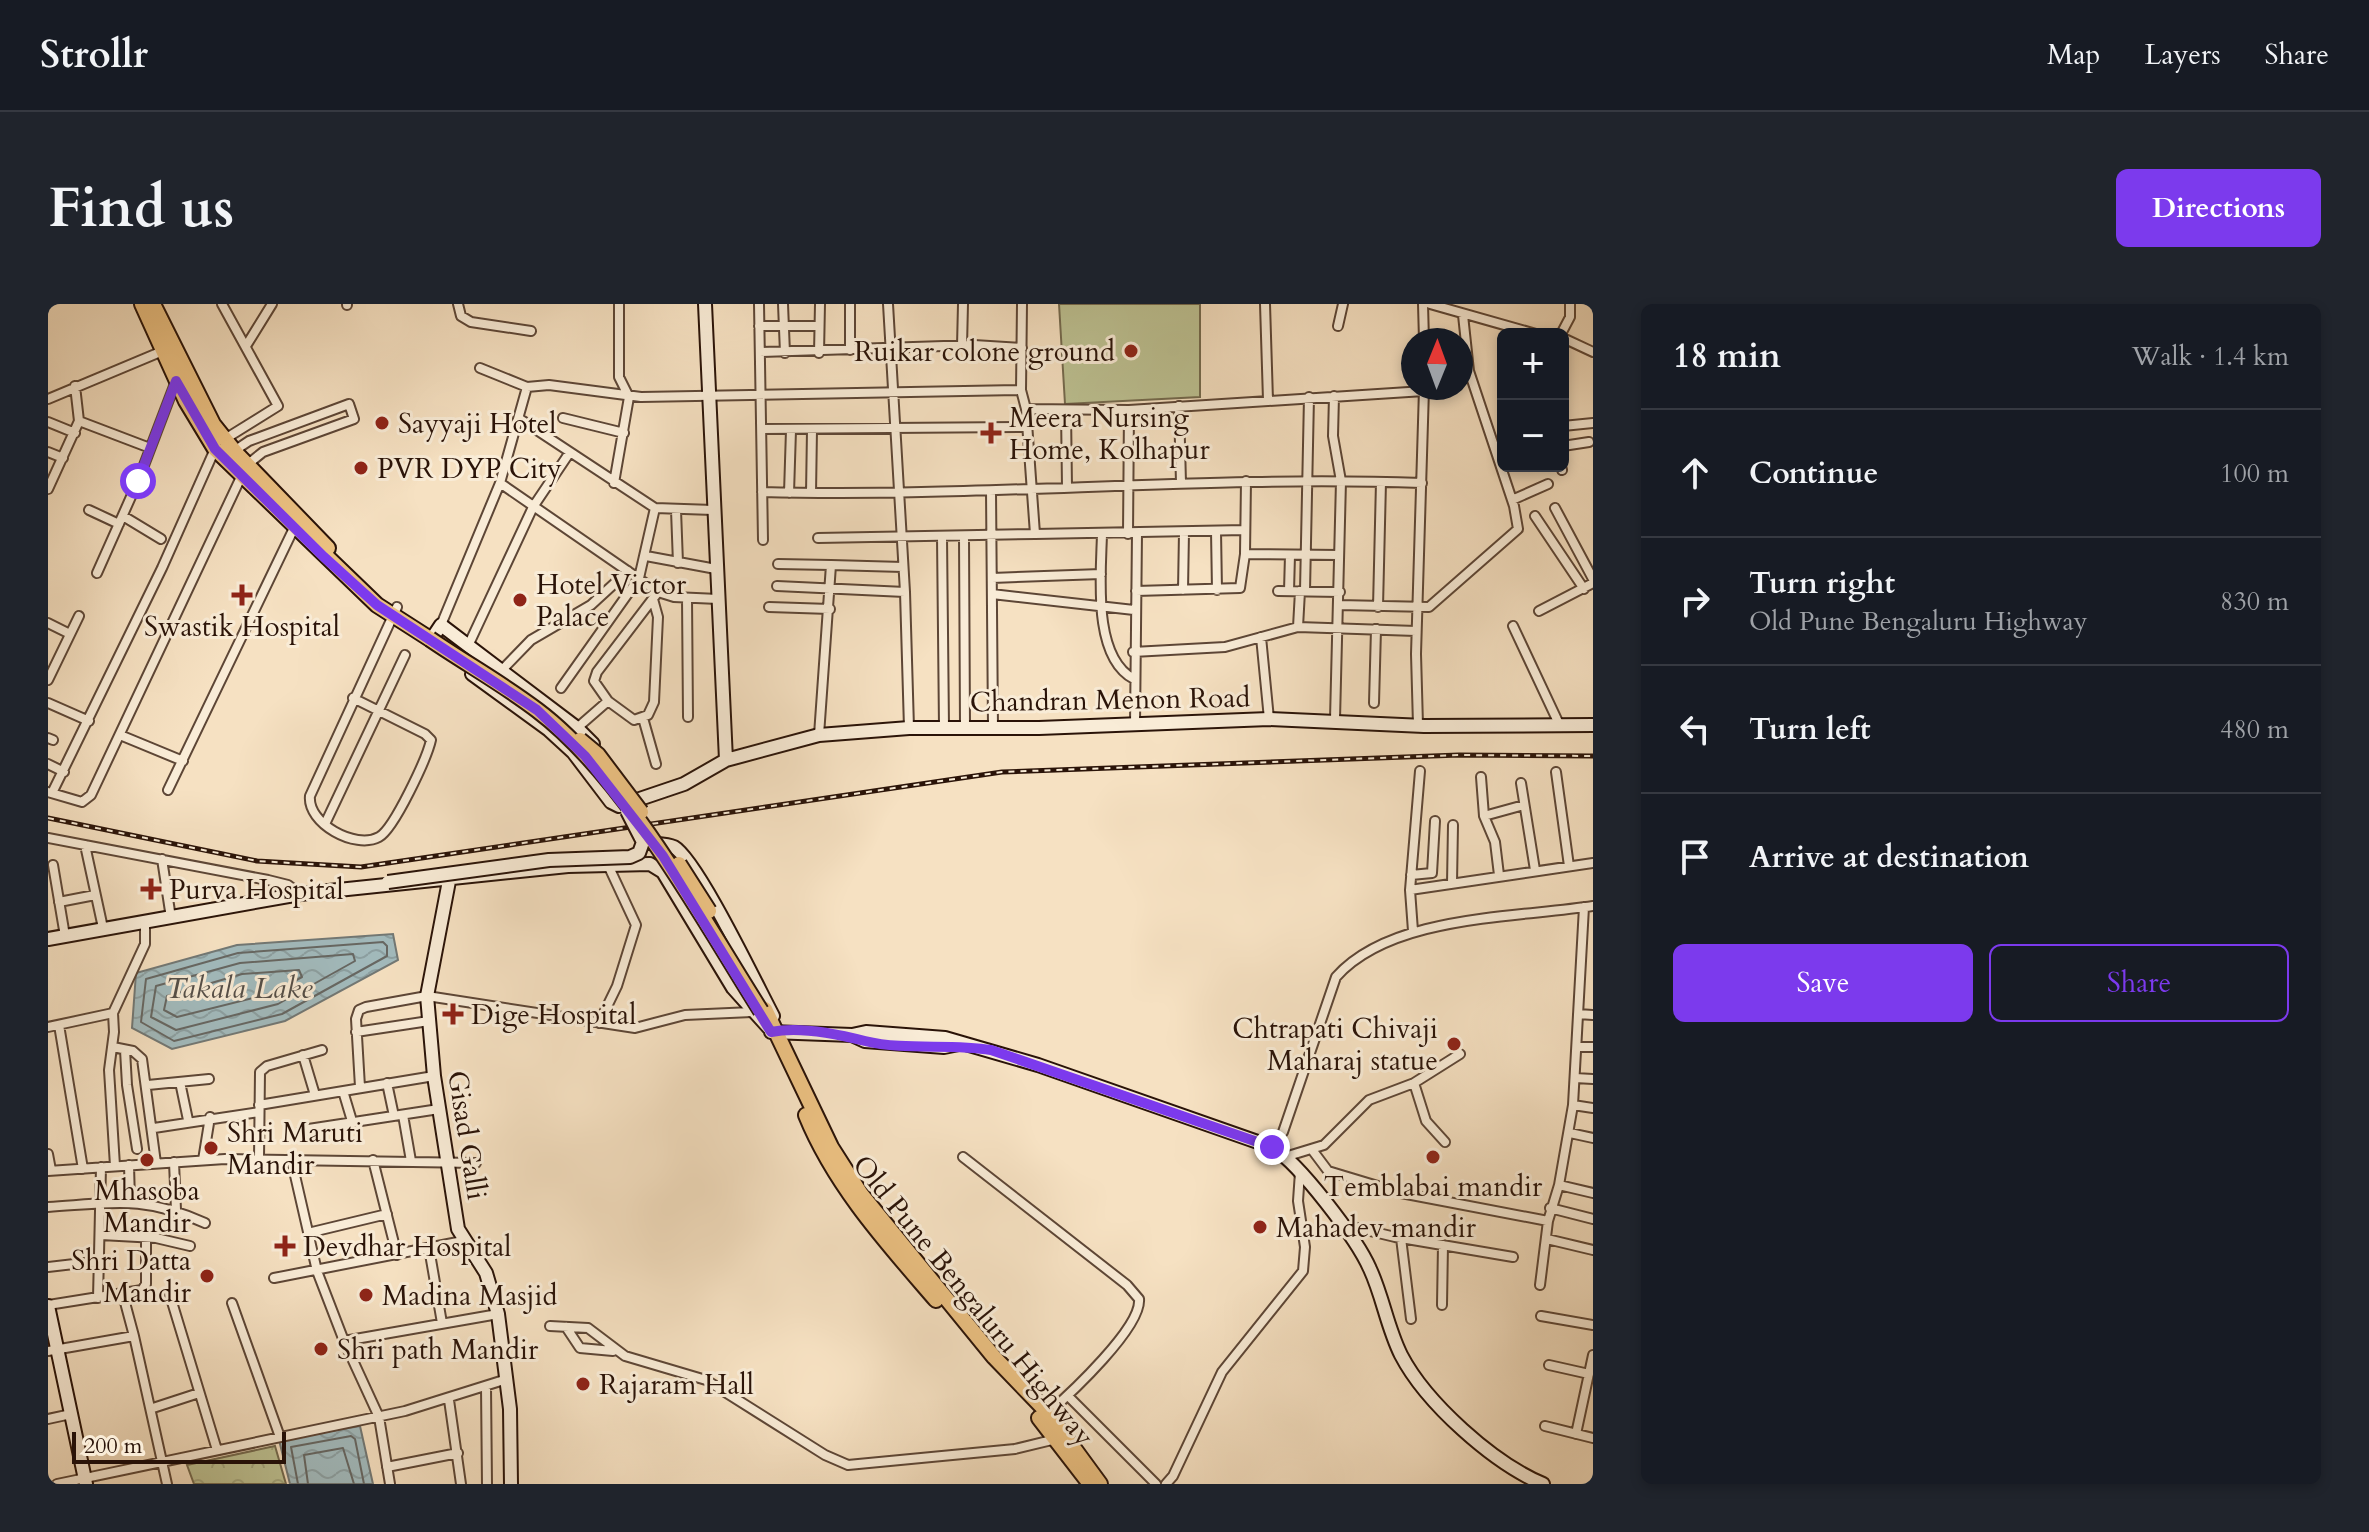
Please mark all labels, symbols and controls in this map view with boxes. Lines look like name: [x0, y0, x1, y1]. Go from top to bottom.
text: Strollr: [40, 29, 148, 81]
text: Map: [2047, 36, 2100, 74]
text: Layers: [2144, 36, 2221, 74]
text: Share: [2265, 36, 2329, 74]
button: Directions: [2116, 169, 2321, 247]
text: Find us: [48, 171, 234, 246]
north arrow: [1401, 328, 1473, 400]
map controls: [1497, 328, 1569, 472]
button: +: [1497, 328, 1569, 400]
place label: Ruikar colone ground: [854, 333, 1115, 371]
text: 18 min: [1673, 333, 1781, 379]
text: Walk · 1.4 km: [2132, 339, 2289, 374]
marker: Ruikar colone ground: [1122, 342, 1140, 360]
place label: Meera Nursing Home, Kolhapur: [1009, 399, 1210, 469]
button: −: [1497, 400, 1569, 472]
place label: Sayyaji Hotel: [398, 405, 556, 443]
marker: Sayyaji Hotel: [373, 414, 391, 432]
marker: Meera Nursing Home, Kolhapur: [980, 422, 1002, 444]
place label: PVR DYP City: [377, 450, 562, 488]
icon: ahead: [1673, 451, 1717, 495]
text: Continue: [1749, 453, 1878, 494]
text: 100 m: [2220, 456, 2289, 491]
marker: PVR DYP City: [352, 459, 370, 477]
route start: [120, 463, 156, 499]
text: Turn right: [1749, 563, 1895, 604]
place label: Hotel Victor Palace: [536, 566, 687, 636]
icon: right: [1673, 579, 1717, 623]
marker: Swastik Hospital: [231, 584, 253, 606]
text: 830 m: [2220, 584, 2289, 619]
marker: Hotel Victor Palace: [511, 591, 529, 609]
text: Old Pune Bengaluru Highway: [1749, 604, 2088, 639]
place label: Swastik Hospital: [144, 608, 340, 646]
street label: Chandran Menon Road: [969, 679, 1251, 721]
icon: left: [1673, 707, 1717, 751]
text: Turn left: [1749, 709, 1871, 750]
text: 480 m: [2220, 712, 2289, 747]
icon: arrive: [1673, 835, 1717, 879]
text: Arrive at destination: [1749, 837, 2029, 878]
place label: Purva Hospital: [169, 871, 344, 909]
marker: Purva Hospital: [140, 878, 162, 900]
button: Save: [1673, 944, 1973, 1022]
button: Share: [1989, 944, 2289, 1022]
water label: Takala Lake: [165, 968, 313, 1009]
place label: Dige Hospital: [471, 996, 636, 1034]
marker: Dige Hospital: [442, 1003, 464, 1025]
place label: Chtrapati Chivaji Maharaj statue: [1232, 1010, 1438, 1080]
marker: Chtrapati Chivaji Maharaj statue: [1445, 1035, 1463, 1053]
street label: Gisad Galli: [438, 1068, 496, 1203]
place label: Shri Maruti Mandir: [227, 1114, 363, 1184]
route end: [1254, 1129, 1290, 1165]
marker: Shri Maruti Mandir: [202, 1139, 220, 1157]
street label: Old Pune Bengaluru Highway: [844, 1147, 1103, 1454]
marker: Temblabai mandir: [1424, 1148, 1442, 1166]
marker: Mhasoba Mandir: [138, 1151, 156, 1169]
place label: Temblabai mandir: [1324, 1168, 1543, 1206]
place label: Mhasoba Mandir: [94, 1172, 200, 1242]
place label: Mahadev mandir: [1276, 1209, 1477, 1247]
marker: Mahadev mandir: [1251, 1218, 1269, 1236]
place label: Devdhar Hospital: [303, 1228, 511, 1266]
marker: Devdhar Hospital: [274, 1235, 296, 1257]
place label: Shri Datta Mandir: [71, 1242, 192, 1312]
marker: Shri Datta Mandir: [198, 1267, 216, 1285]
place label: Madina Masjid: [382, 1277, 557, 1315]
marker: Madina Masjid: [357, 1286, 375, 1304]
place label: Shri path Mandir: [337, 1331, 539, 1369]
marker: Shri path Mandir: [312, 1340, 330, 1358]
place label: Rajaram Hall: [599, 1366, 754, 1404]
marker: Rajaram Hall: [574, 1375, 592, 1393]
scale bar: [72, 1428, 286, 1464]
text: 200 m: [84, 1431, 142, 1461]

